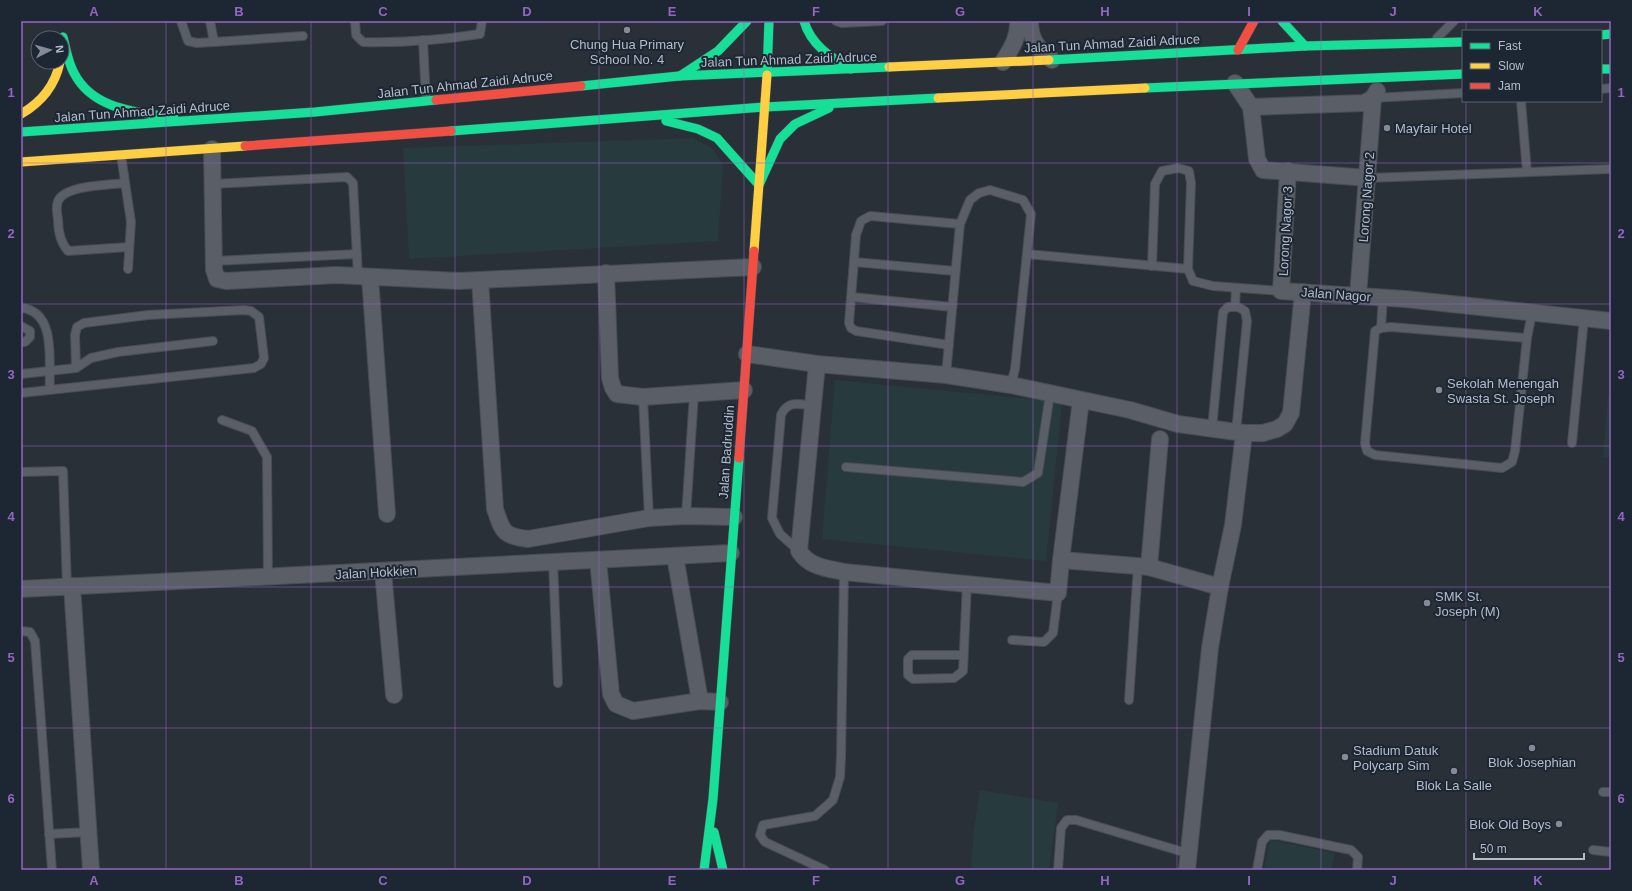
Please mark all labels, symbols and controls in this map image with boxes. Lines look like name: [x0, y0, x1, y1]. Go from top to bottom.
text: A: [89, 4, 99, 19]
text: B: [234, 4, 244, 19]
text: C: [378, 4, 388, 19]
text: D: [522, 4, 532, 19]
text: E: [668, 4, 677, 19]
text: F: [812, 4, 820, 19]
text: G: [955, 4, 965, 19]
text: H: [1100, 4, 1110, 19]
text: I: [1247, 4, 1251, 19]
text: J: [1389, 4, 1397, 19]
text: K: [1533, 4, 1543, 19]
marker: Chung Hua Primary School No. 4: [622, 25, 632, 35]
north arrow: [30, 30, 70, 70]
legend: [1462, 30, 1602, 102]
street label: Jalan Tun Ahmad Zaidi Adruce: [1024, 31, 1200, 56]
place label: Chung Hua Primary School No. 4: [570, 37, 685, 67]
text: Fast: [1498, 39, 1522, 53]
text: N: [54, 44, 66, 54]
street label: Jalan Tun Ahmad Zaidi Adruce: [701, 49, 877, 70]
text: Slow: [1498, 59, 1524, 73]
street label: Jalan Tun Ahmad Zaidi Adruce: [377, 68, 554, 101]
text: Jam: [1498, 79, 1521, 93]
text: 1: [7, 85, 15, 100]
text: 1: [1617, 85, 1625, 100]
street label: Jalan Tun Ahmad Zaidi Adruce: [54, 98, 231, 125]
place label: Mayfair Hotel: [1395, 121, 1472, 136]
marker: Mayfair Hotel: [1382, 123, 1392, 133]
street label: Lorong Nagor 2: [1356, 151, 1377, 243]
street label: Lorong Nagor 3: [1276, 186, 1295, 277]
text: 2: [7, 226, 15, 241]
text: 2: [1617, 226, 1625, 241]
street label: Jalan Nagor: [1300, 285, 1372, 304]
text: 3: [7, 367, 15, 382]
text: 3: [1617, 367, 1625, 382]
place label: Sekolah Menengah Swasta St. Joseph: [1447, 376, 1559, 406]
marker: Sekolah Menengah Swasta St. Joseph: [1434, 385, 1444, 395]
street label: Jalan Badruddin: [716, 405, 737, 499]
text: 4: [7, 509, 15, 524]
text: 4: [1617, 509, 1625, 524]
street label: Jalan Hokkien: [335, 563, 417, 582]
place label: SMK St. Joseph (M): [1435, 589, 1500, 619]
marker: SMK St. Joseph (M): [1422, 598, 1432, 608]
text: 5: [7, 650, 15, 665]
text: 5: [1617, 650, 1625, 665]
place label: Stadium Datuk Polycarp Sim: [1353, 743, 1439, 773]
marker: Blok Josephian: [1527, 743, 1537, 753]
marker: Stadium Datuk Polycarp Sim: [1340, 752, 1350, 762]
place label: Blok Josephian: [1488, 755, 1576, 770]
marker: Blok La Salle: [1449, 766, 1459, 776]
place label: Blok La Salle: [1416, 778, 1492, 793]
text: 6: [7, 791, 15, 806]
text: 6: [1617, 791, 1625, 806]
place label: Blok Old Boys: [1469, 817, 1551, 832]
marker: Blok Old Boys: [1554, 819, 1564, 829]
scale bar: [1474, 835, 1584, 861]
text: 50 m: [1480, 842, 1507, 856]
text: A: [89, 873, 99, 888]
text: B: [234, 873, 244, 888]
text: C: [378, 873, 388, 888]
text: D: [522, 873, 532, 888]
text: E: [668, 873, 677, 888]
text: F: [812, 873, 820, 888]
text: G: [955, 873, 965, 888]
text: H: [1100, 873, 1110, 888]
text: I: [1247, 873, 1251, 888]
text: J: [1389, 873, 1397, 888]
text: K: [1533, 873, 1543, 888]

